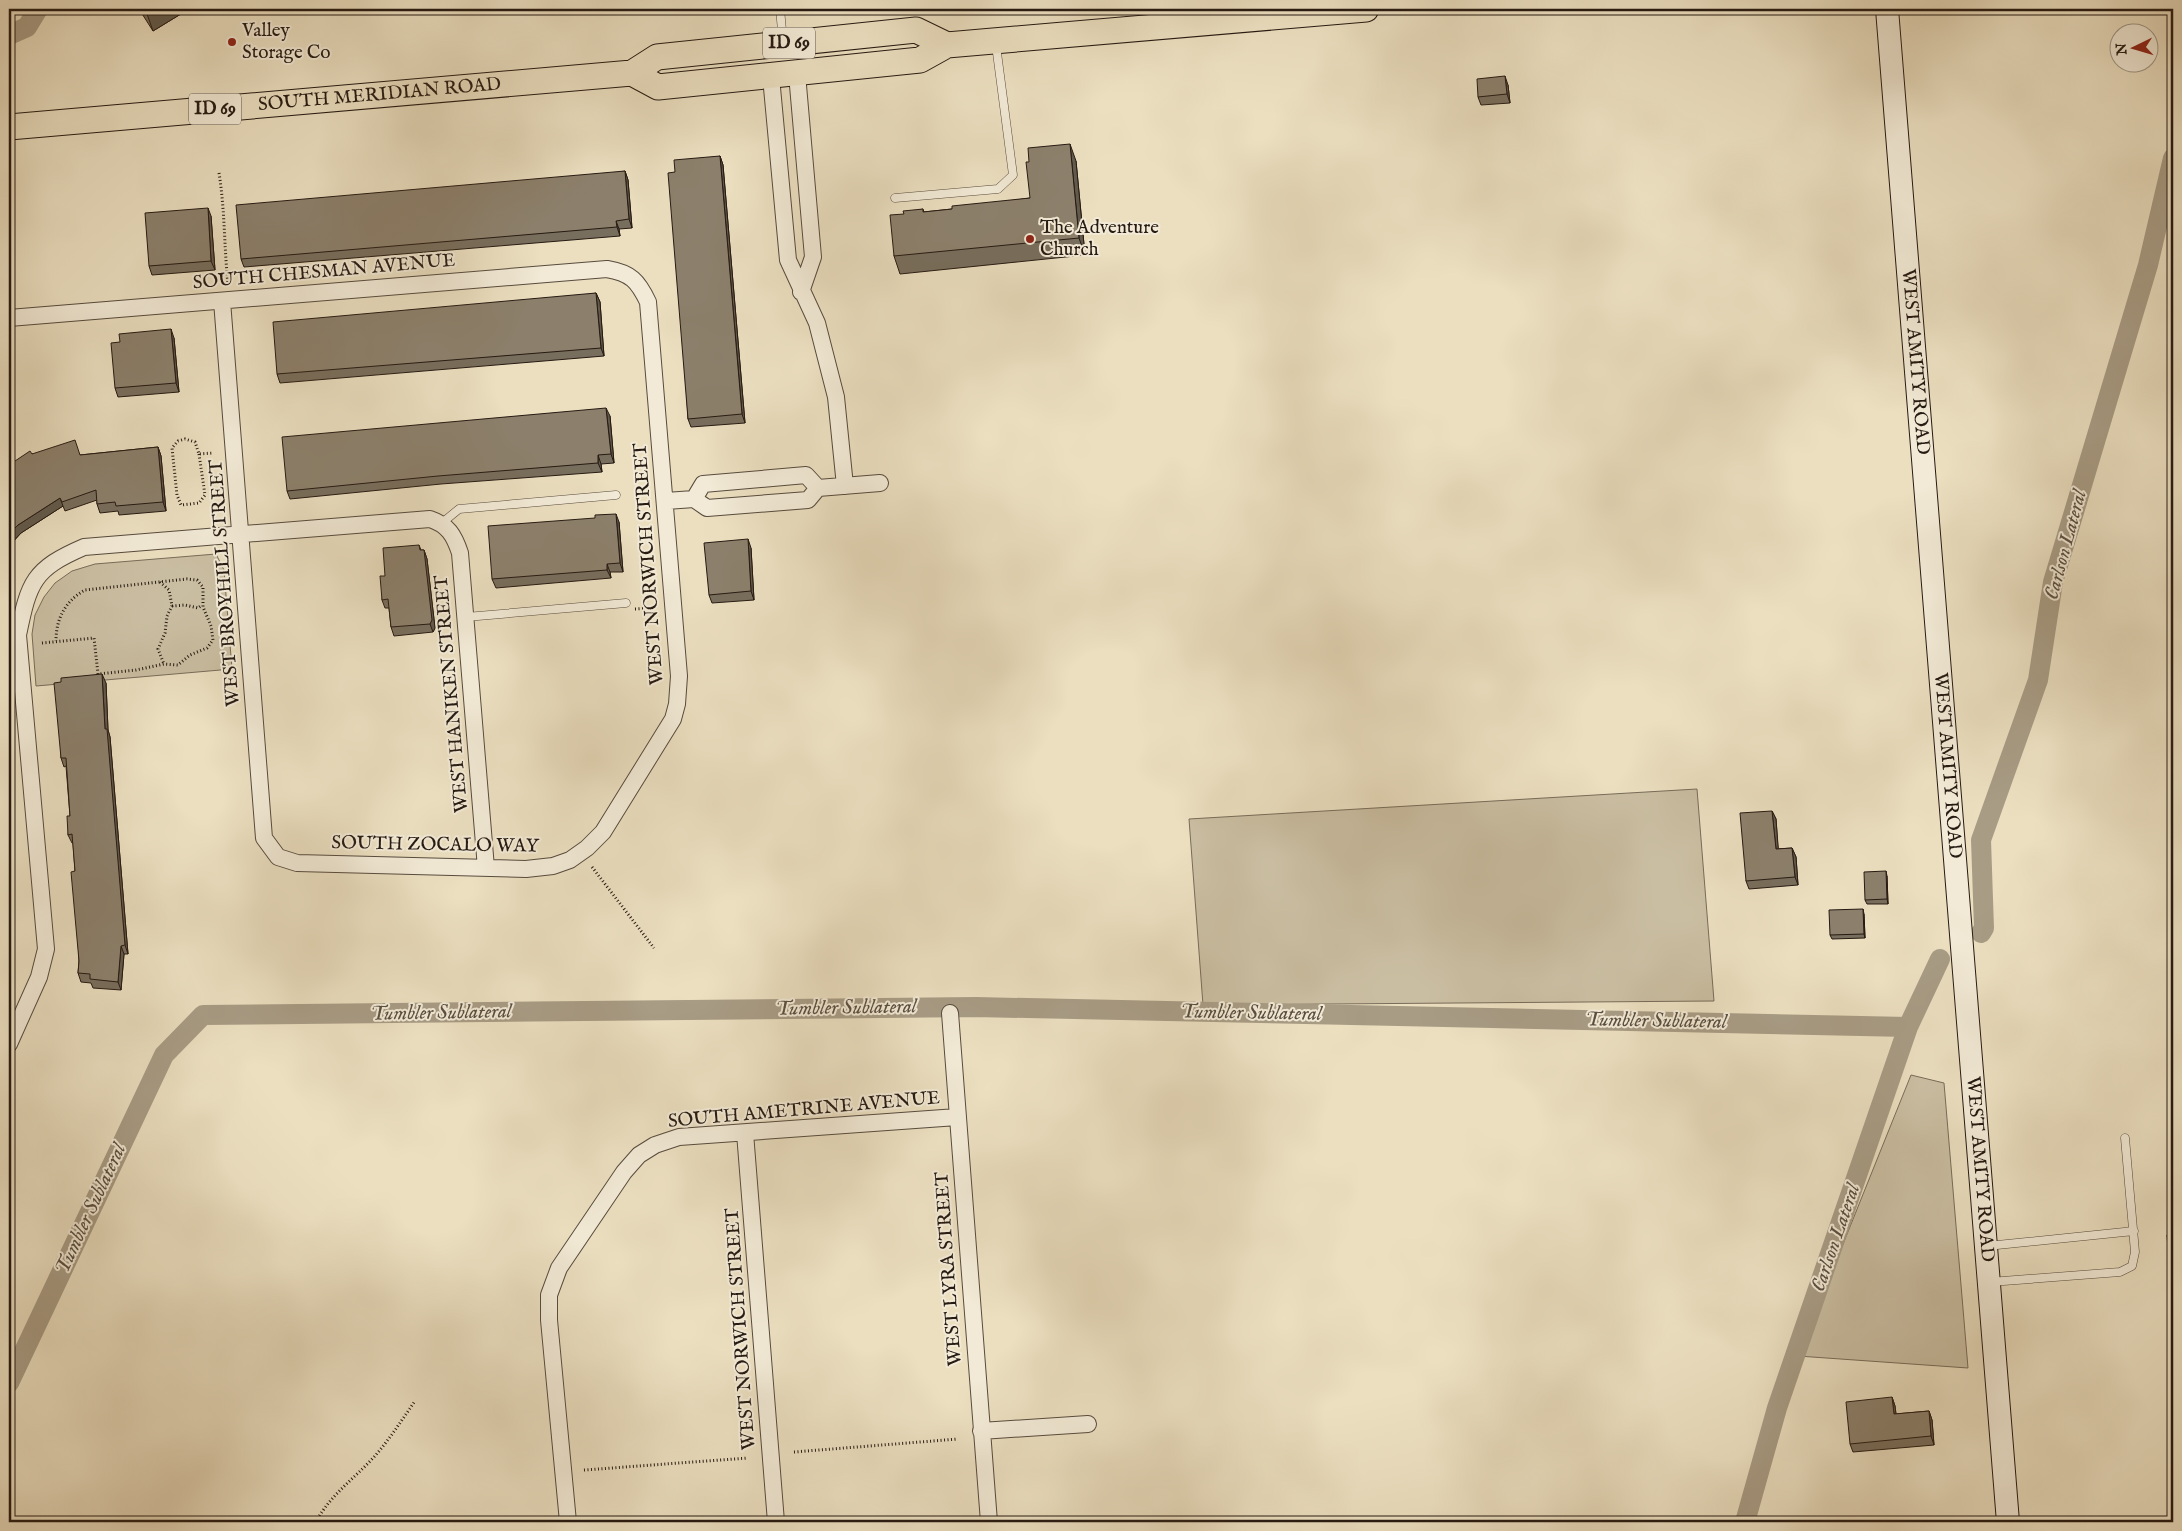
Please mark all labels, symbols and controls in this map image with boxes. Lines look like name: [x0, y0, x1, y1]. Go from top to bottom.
place label: Valley Storage Co: [241, 19, 331, 65]
north arrow: [2110, 22, 2160, 72]
road number: ID 69: [763, 28, 815, 58]
marker: Valley Storage Co: [226, 36, 238, 48]
text: N: [2113, 42, 2132, 57]
street label: SOUTH MERIDIAN ROAD: [257, 72, 502, 117]
road number: ID 69: [189, 94, 241, 125]
place label: The Adventure Church: [1040, 216, 1159, 262]
marker: The Adventure Church: [1024, 233, 1036, 245]
street label: SOUTH CHESMAN AVENUE: [192, 249, 456, 295]
street label: WEST AMITY ROAD: [1896, 268, 1935, 456]
street label: WEST NORWICH STREET: [629, 442, 669, 686]
street label: WEST BROYHILL STREET: [204, 458, 246, 707]
water label: Carlson Lateral: [2039, 485, 2093, 602]
street label: WEST HANIKEN STREET: [430, 574, 474, 814]
street label: WEST AMITY ROAD: [1928, 672, 1967, 859]
street label: SOUTH ZOCALO WAY: [331, 831, 540, 859]
water label: Tumbler Sublateral: [775, 994, 919, 1022]
water label: Tumbler Sublateral: [370, 999, 514, 1027]
water label: Tumbler Sublateral: [1180, 999, 1324, 1027]
water label: Tumbler Sublateral: [1585, 1007, 1729, 1035]
street label: WEST AMITY ROAD: [1960, 1075, 1999, 1263]
street label: SOUTH AMETRINE AVENUE: [667, 1086, 941, 1134]
water label: Tumbler Sublateral: [50, 1138, 133, 1278]
street label: WEST LYRA STREET: [930, 1171, 968, 1367]
water label: Carlson Lateral: [1806, 1179, 1867, 1295]
street label: WEST NORWICH STREET: [721, 1207, 761, 1451]

